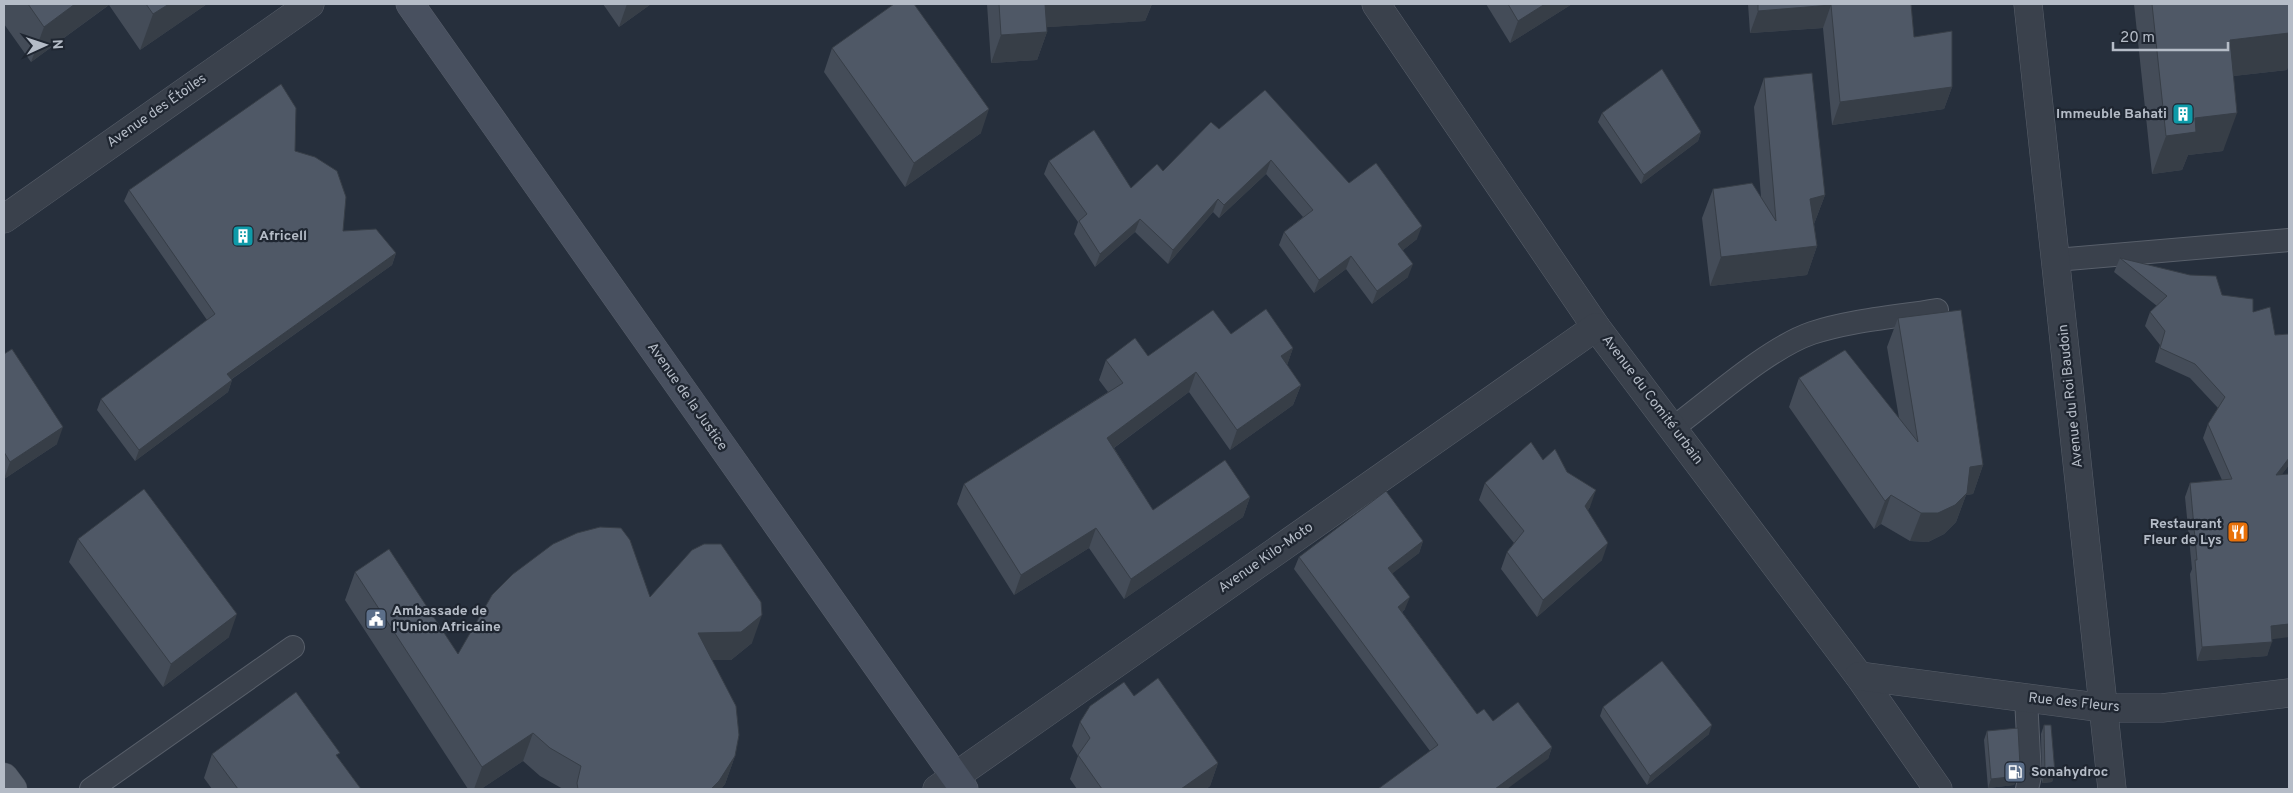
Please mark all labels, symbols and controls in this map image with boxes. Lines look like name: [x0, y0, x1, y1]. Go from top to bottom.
north arrow: [20, 20, 70, 70]
scale bar: [2113, 20, 2228, 52]
text: 20 m: [2120, 29, 2155, 48]
text: N: [48, 39, 65, 50]
street label: Avenue des Étoiles: [103, 69, 210, 152]
building icon: Immeuble Bahati: [2171, 102, 2195, 126]
place label: Immeuble Bahati: [2056, 106, 2167, 123]
building icon: Africell: [231, 224, 255, 248]
place label: Africell: [259, 228, 307, 245]
street label: Avenue du Roi Baudoin: [2055, 323, 2087, 469]
street label: Avenue du Comité urbain: [1598, 332, 1706, 468]
street label: Avenue de la Justice: [643, 340, 731, 454]
place label: Restaurant Fleur de Lys: [2143, 516, 2222, 549]
street label: Avenue Kilo-Moto: [1215, 519, 1317, 597]
restaurant icon: Restaurant Fleur de Lys: [2226, 520, 2250, 544]
place label: Ambassade de l'Union Africaine: [392, 603, 501, 636]
public building icon: Ambassade de l'Union Africaine: [364, 607, 388, 631]
street label: Rue des Fleurs: [2027, 690, 2121, 716]
fuel station icon: Sonahydroc: [2003, 760, 2027, 784]
place label: Sonahydroc: [2031, 764, 2108, 781]

